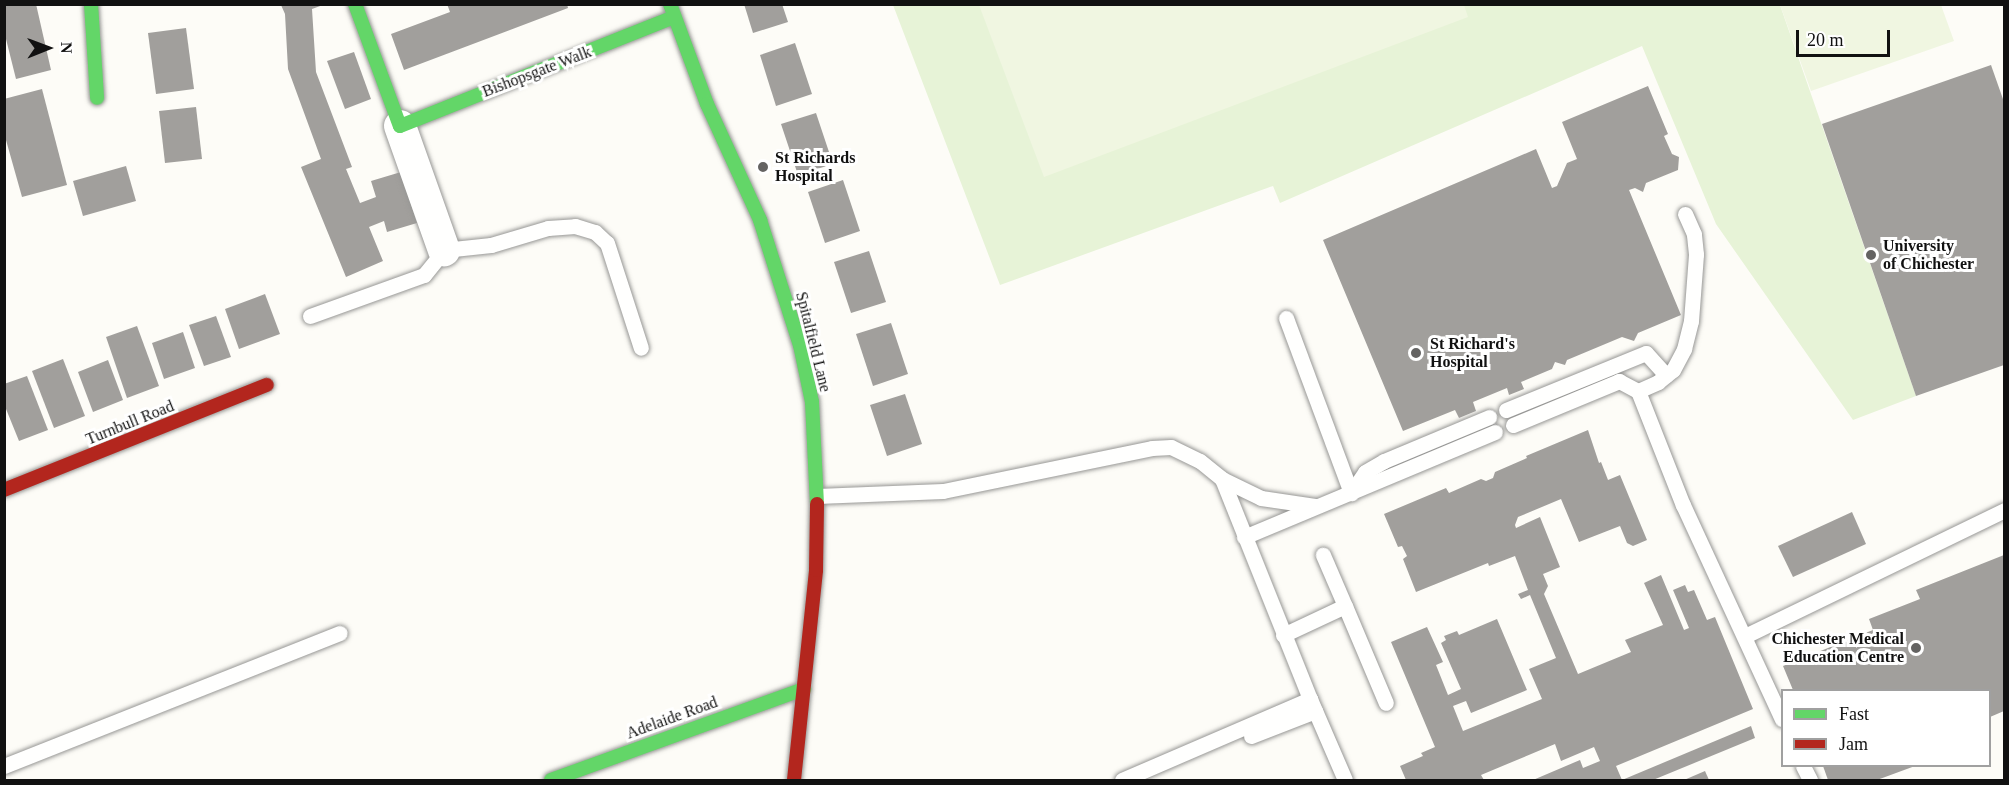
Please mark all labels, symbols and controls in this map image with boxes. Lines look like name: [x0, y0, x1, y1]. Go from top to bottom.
north arrow: [18, 18, 78, 78]
scale bar: [1799, 18, 1894, 56]
text: 20 m: [1807, 30, 1844, 50]
text: N: [58, 42, 75, 54]
street label: Bishopsgate Walk: [480, 42, 594, 102]
place label: St Richards Hospital: [775, 148, 855, 186]
marker: St Richards Hospital: [756, 160, 770, 174]
place label: University of Chichester: [1883, 236, 1974, 274]
marker: University of Chichester: [1864, 248, 1878, 262]
street label: Spitalfield Lane: [791, 290, 835, 394]
place label: St Richard's Hospital: [1430, 334, 1515, 372]
marker: St Richard's Hospital: [1407, 344, 1425, 362]
street label: Turnbull Road: [83, 397, 177, 449]
place label: Chichester Medical Education Centre: [1771, 629, 1904, 667]
marker: Chichester Medical Education Centre: [1909, 641, 1923, 655]
legend: [1781, 689, 1991, 767]
street label: Adelaide Road: [624, 693, 720, 743]
text: Fast: [1839, 704, 1869, 724]
text: Jam: [1839, 734, 1868, 754]

